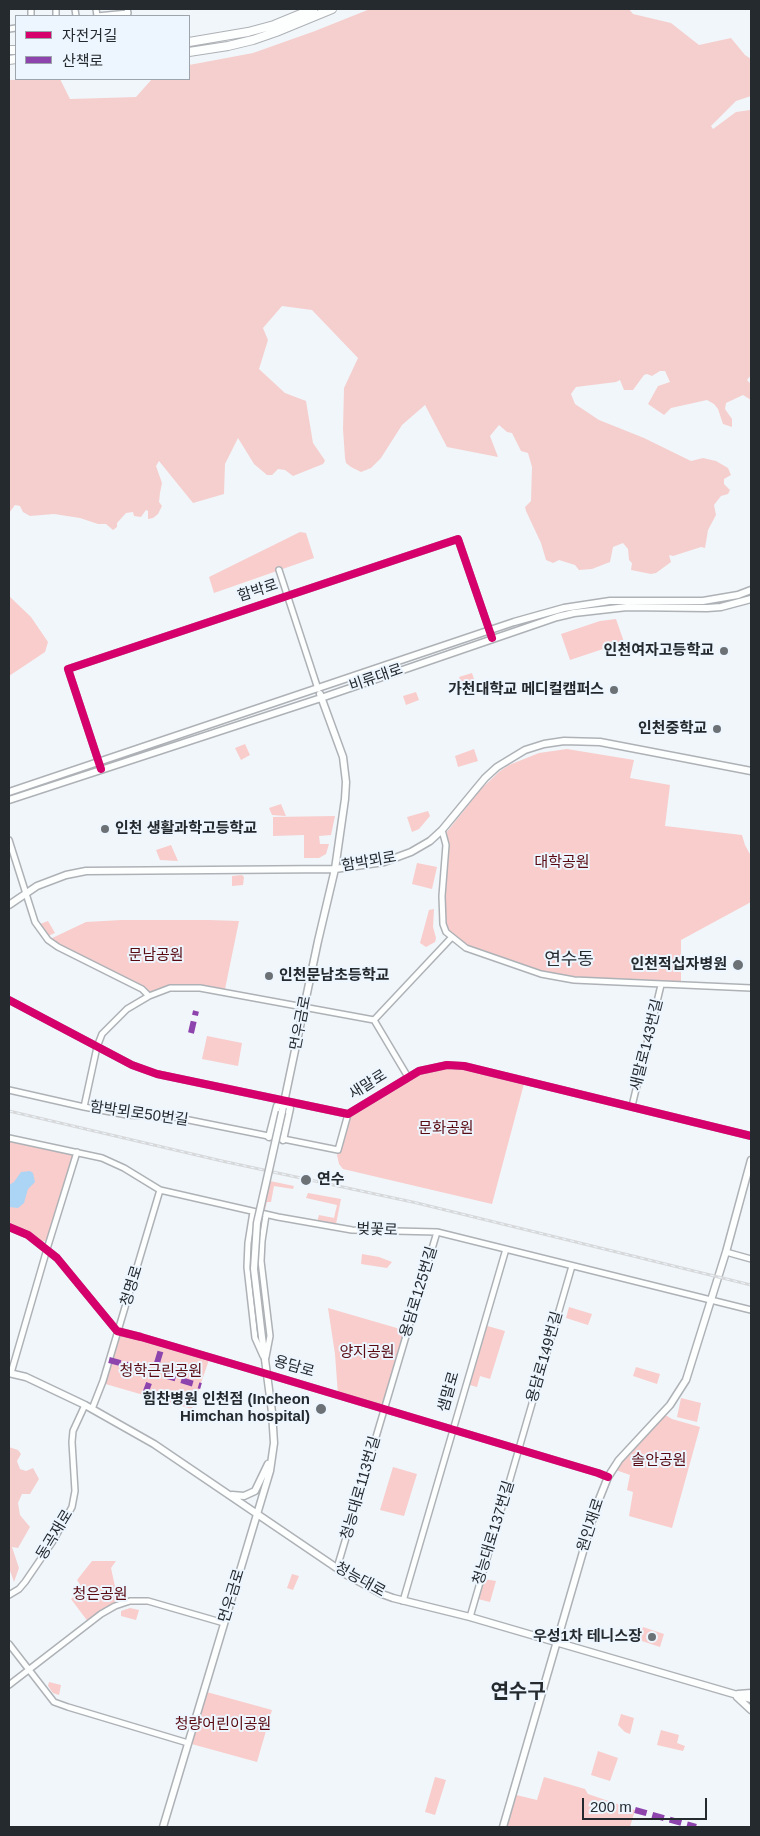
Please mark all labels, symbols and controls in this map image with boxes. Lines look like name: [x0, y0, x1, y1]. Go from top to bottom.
legend: [15, 15, 190, 80]
text: 자전거길: [62, 27, 117, 44]
text: 산책로: [62, 52, 103, 69]
street label: 함박로: [236, 576, 280, 606]
place label: 인천여자고등학교: [604, 642, 714, 660]
marker: 인천여자고등학교: [718, 645, 730, 657]
street label: 비류대로: [347, 661, 405, 695]
place label: 가천대학교 메디컬캠퍼스: [448, 681, 604, 699]
marker: 가천대학교 메디컬캠퍼스: [608, 684, 620, 696]
place label: 인천중학교: [638, 720, 707, 738]
marker: 인천중학교: [711, 723, 723, 735]
place label: 인천 생활과학고등학교: [115, 820, 257, 838]
marker: 인천 생활과학고등학교: [99, 823, 111, 835]
street label: 함박뫼로: [340, 848, 398, 876]
park label: 대학공원: [534, 854, 590, 872]
park label: 문남공원: [128, 947, 184, 965]
district label: 연수동: [544, 949, 594, 971]
place label: 인천적십자병원: [630, 956, 727, 974]
marker: 인천적십자병원: [731, 958, 745, 972]
place label: 인천문남초등학교: [279, 967, 389, 985]
marker: 인천문남초등학교: [263, 970, 275, 982]
street label: 먼우금로: [287, 994, 315, 1052]
street label: 새말로143번길: [627, 997, 667, 1093]
street label: 새말로: [346, 1066, 390, 1104]
street label: 함박뫼로50번길: [88, 1098, 190, 1130]
park label: 문화공원: [418, 1120, 474, 1138]
place label: 연수: [317, 1171, 345, 1189]
marker: 연수: [299, 1173, 313, 1187]
street label: 벚꽃로: [356, 1220, 398, 1240]
street label: 용담로125번길: [397, 1244, 441, 1340]
street label: 청명로: [117, 1264, 147, 1308]
street label: 용담로149번길: [523, 1309, 567, 1405]
park label: 양지공원: [339, 1344, 395, 1362]
street label: 용담로: [272, 1353, 316, 1381]
park label: 청학근린공원: [120, 1363, 202, 1381]
street label: 샘말로: [435, 1370, 463, 1414]
place label: 힘찬병원 인천점 (Incheon Himchan hospital): [143, 1391, 310, 1426]
marker: 힘찬병원 인천점 (Incheon Himchan hospital): [314, 1402, 328, 1416]
street label: 청능대로113번길: [338, 1434, 384, 1542]
park label: 솔안공원: [631, 1452, 687, 1470]
street label: 청능대로137번길: [470, 1479, 518, 1587]
street label: 원인재로: [574, 1496, 608, 1554]
street label: 동곡재로: [33, 1507, 77, 1563]
street label: 청능대로: [331, 1559, 389, 1601]
street label: 먼우금로: [215, 1567, 249, 1625]
park label: 청은공원: [72, 1586, 128, 1604]
place label: 우성1차 테니스장: [533, 1628, 642, 1646]
marker: 우성1차 테니스장: [646, 1631, 658, 1643]
district label: 연수구: [490, 1680, 546, 1704]
park label: 청량어린이공원: [175, 1716, 271, 1734]
scale bar: [585, 1788, 710, 1820]
text: 200 m: [590, 1798, 632, 1815]

